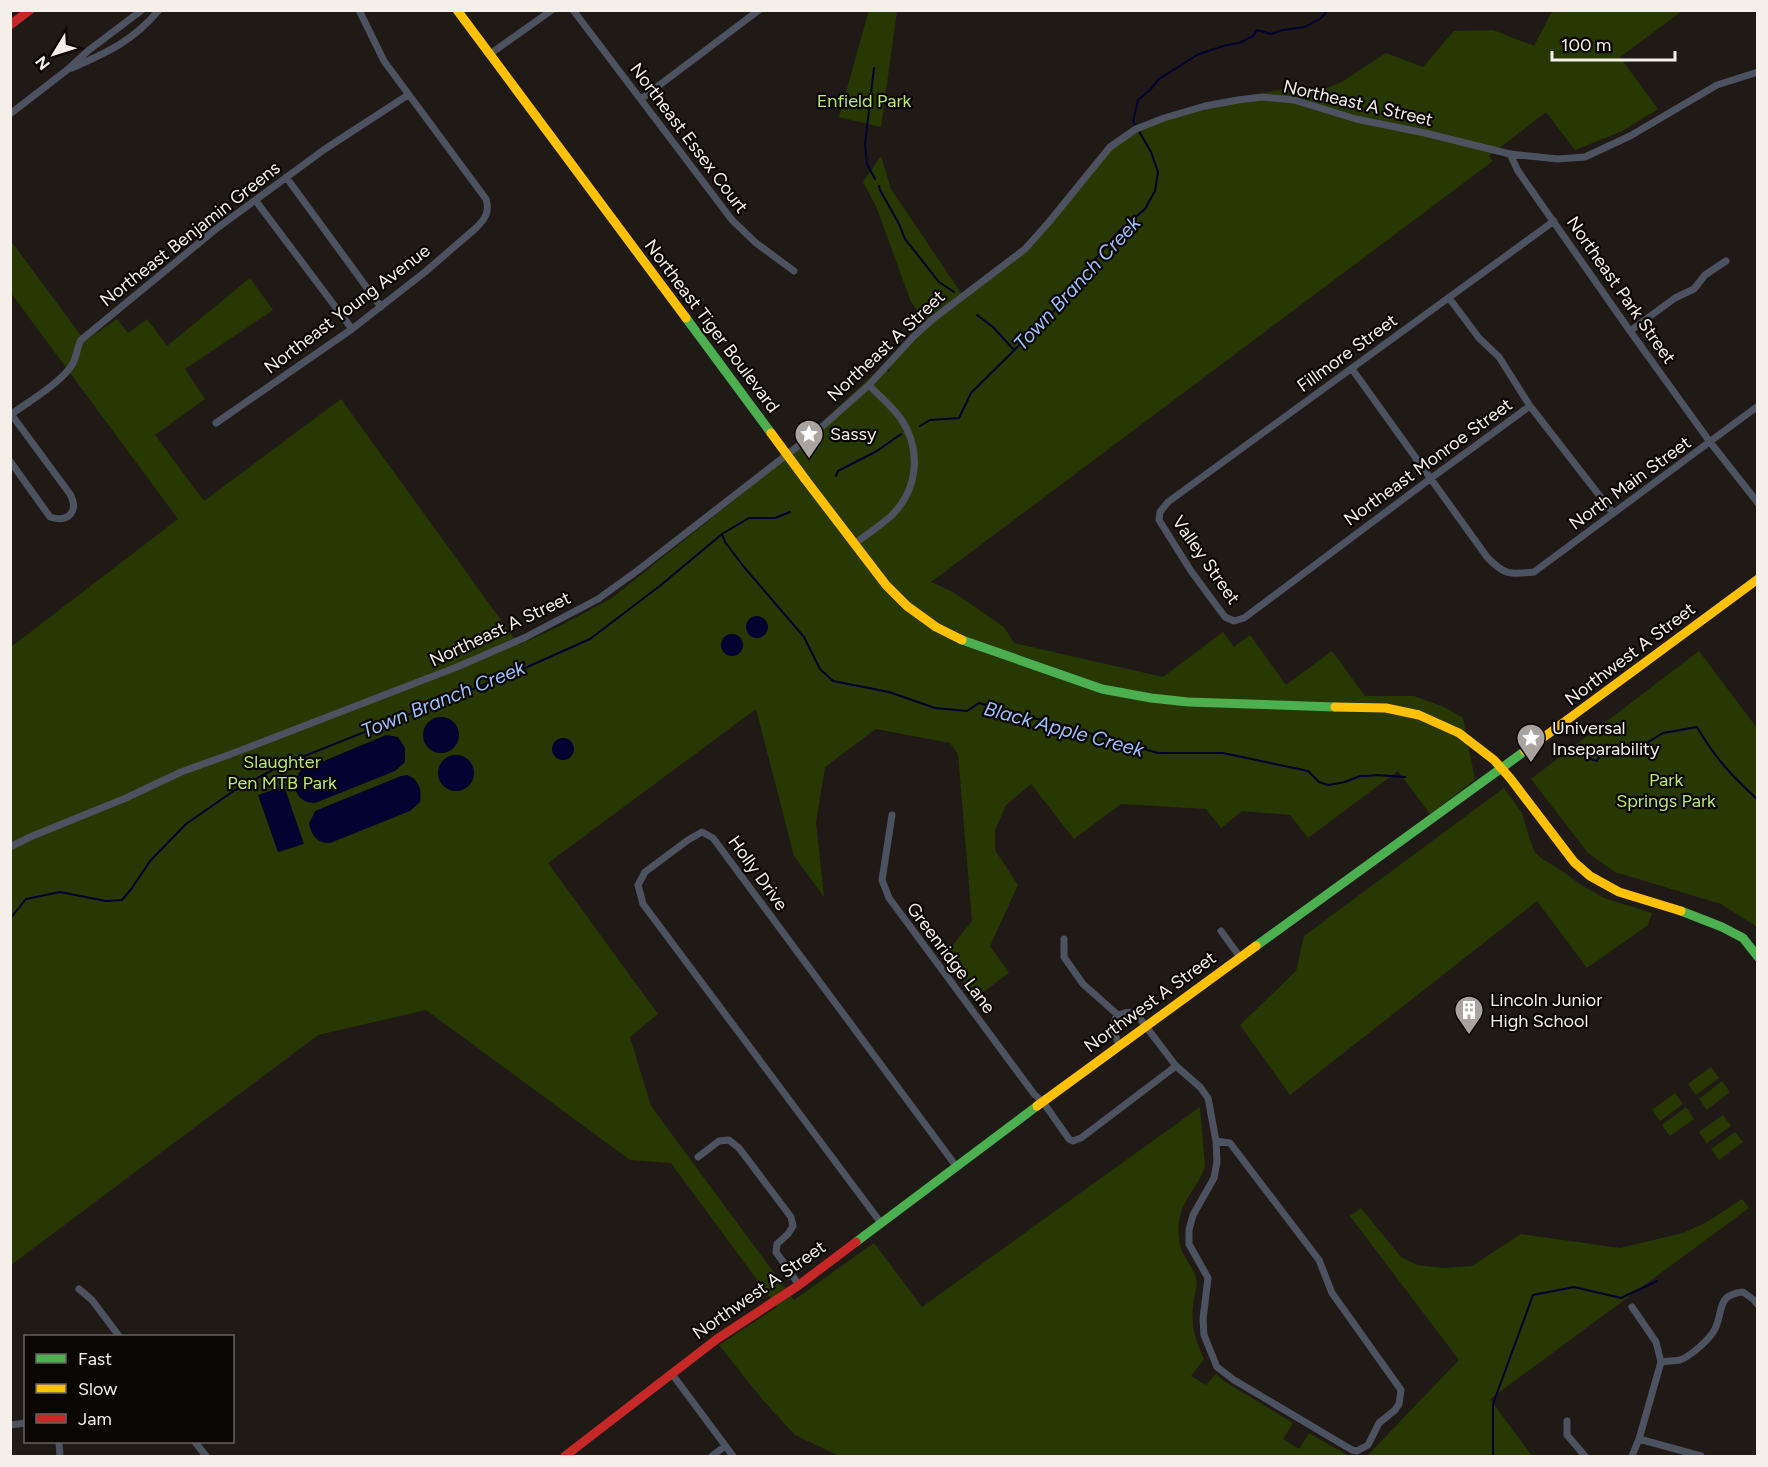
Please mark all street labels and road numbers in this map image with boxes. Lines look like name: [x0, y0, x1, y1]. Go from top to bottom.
street label: Northeast Essex Court: [625, 59, 753, 218]
street label: Northeast A Street: [1281, 75, 1435, 131]
street label: Northeast Benjamin Greens: [95, 157, 285, 311]
street label: Northeast Park Street: [1562, 212, 1680, 368]
street label: Northeast Tiger Boulevard: [640, 235, 784, 417]
street label: Northeast Young Avenue: [260, 239, 434, 379]
street label: Northeast A Street: [823, 286, 950, 406]
street label: Fillmore Street: [1293, 309, 1402, 397]
street label: Northeast Monroe Street: [1339, 393, 1517, 531]
street label: North Main Street: [1565, 431, 1695, 535]
street label: Valley Street: [1168, 512, 1245, 609]
street label: Northeast A Street: [426, 587, 574, 671]
street label: Northwest A Street: [1560, 598, 1700, 710]
street label: Holly Drive: [723, 831, 793, 915]
street label: Greenridge Lane: [902, 898, 1000, 1018]
street label: Northwest A Street: [1080, 947, 1220, 1057]
street label: Northwest A Street: [688, 1236, 830, 1344]

